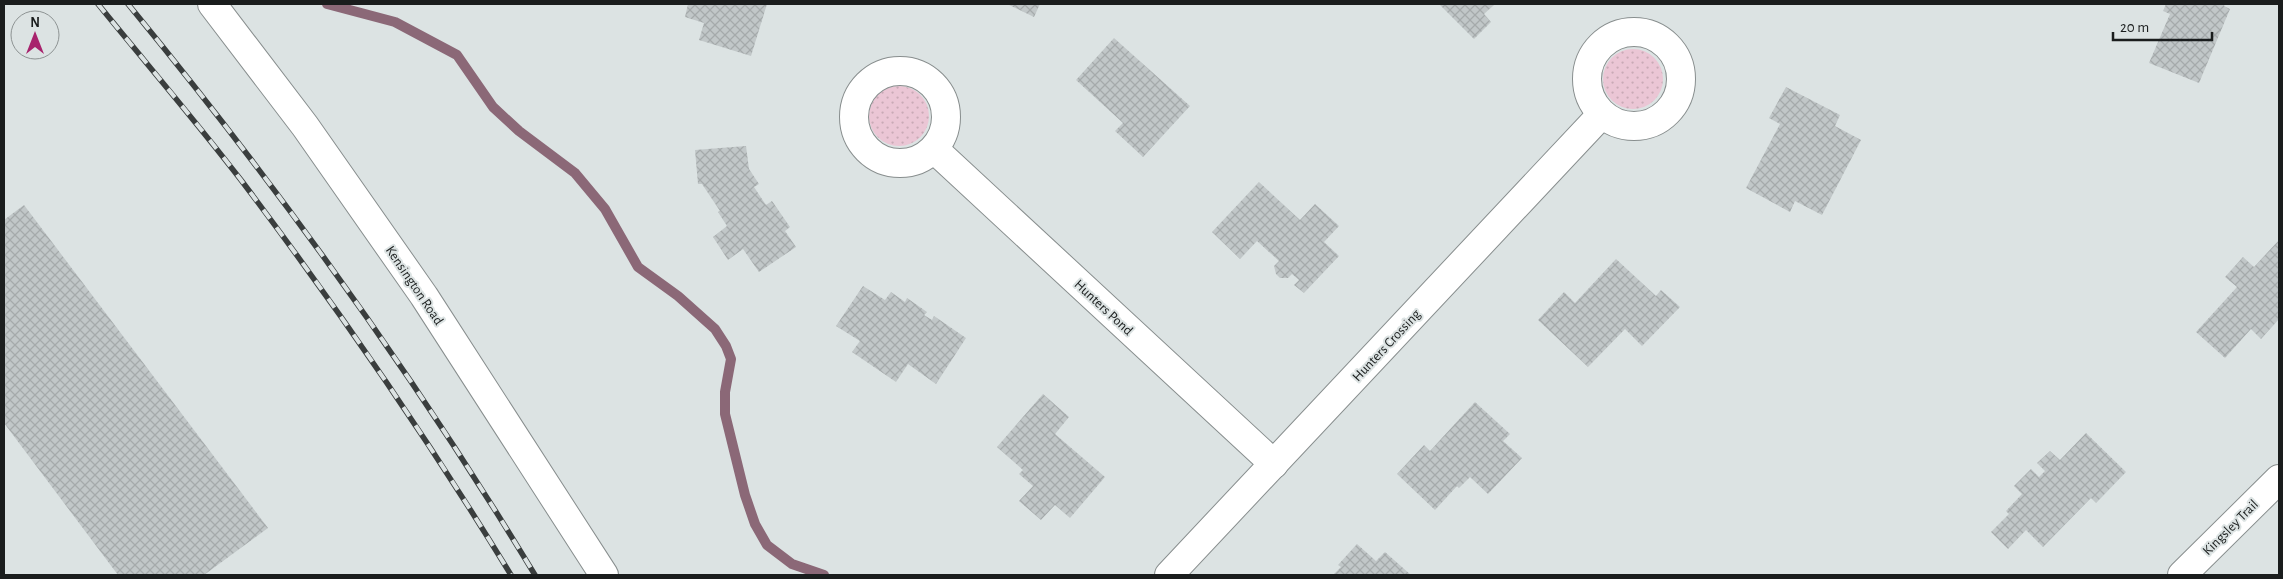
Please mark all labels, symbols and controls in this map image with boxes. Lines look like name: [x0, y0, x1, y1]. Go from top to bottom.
north arrow: [10, 10, 60, 60]
scale bar: [2113, 10, 2212, 42]
text: N: [30, 16, 40, 30]
text: 20 m: [2120, 20, 2149, 35]
street label: Kensington Road: [383, 244, 446, 328]
street label: Hunters Pond: [1071, 277, 1135, 338]
street label: Hunters Crossing: [1350, 307, 1424, 384]
street label: Kingsley Trail: [2200, 497, 2261, 558]

